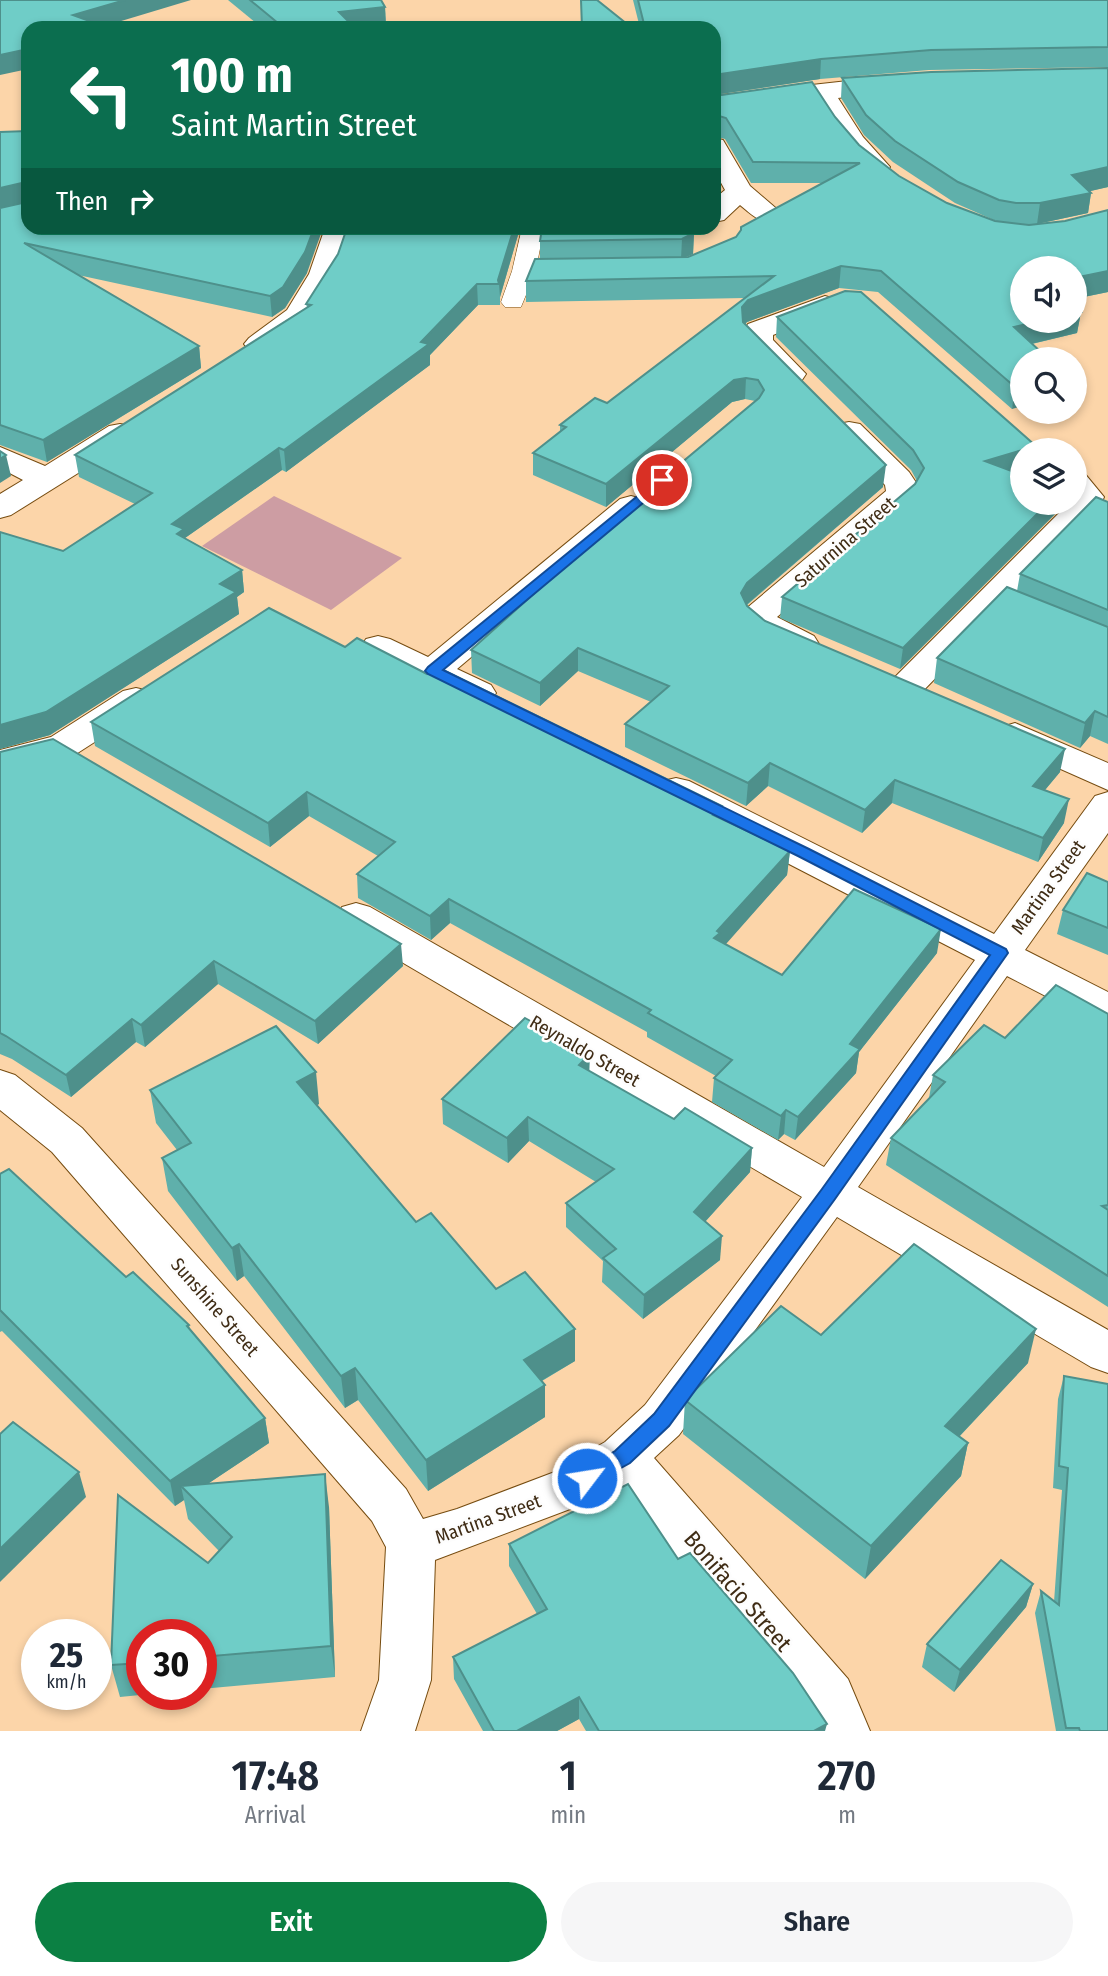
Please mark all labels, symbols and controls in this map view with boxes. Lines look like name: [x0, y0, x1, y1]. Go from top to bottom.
text: 100 m: [171, 46, 293, 105]
icon: left: [56, 49, 147, 140]
text: Saint Martin Street: [171, 106, 417, 144]
icon: right: [122, 182, 160, 220]
text: Then: [56, 186, 108, 217]
map controls: [1010, 256, 1087, 515]
button: sound: [1010, 256, 1087, 333]
button: search: [1010, 347, 1087, 424]
button: layers: [1010, 438, 1087, 515]
pin: [632, 450, 692, 510]
icon: arrive: [643, 461, 681, 499]
street label: Saturnina Street: [790, 491, 901, 592]
street label: Martina Street: [1006, 835, 1090, 939]
street label: Reynaldo Street: [526, 1010, 645, 1092]
street label: Sunshine Street: [166, 1253, 265, 1362]
position arrow: [550, 1441, 624, 1515]
street label: Martina Street: [432, 1489, 545, 1549]
street label: Bonifacio Street: [678, 1525, 798, 1657]
speed limit sign: 30: [126, 1619, 217, 1710]
text: 25: [50, 1634, 83, 1676]
text: km/h: [46, 1671, 87, 1693]
text: 17:48: [231, 1751, 319, 1801]
text: 1: [560, 1751, 577, 1801]
text: 270: [818, 1751, 877, 1801]
text: Arrival: [245, 1801, 306, 1829]
text: min: [551, 1801, 586, 1829]
text: m: [838, 1801, 856, 1829]
button: Exit: [35, 1882, 547, 1962]
button: Share: [561, 1882, 1073, 1962]

